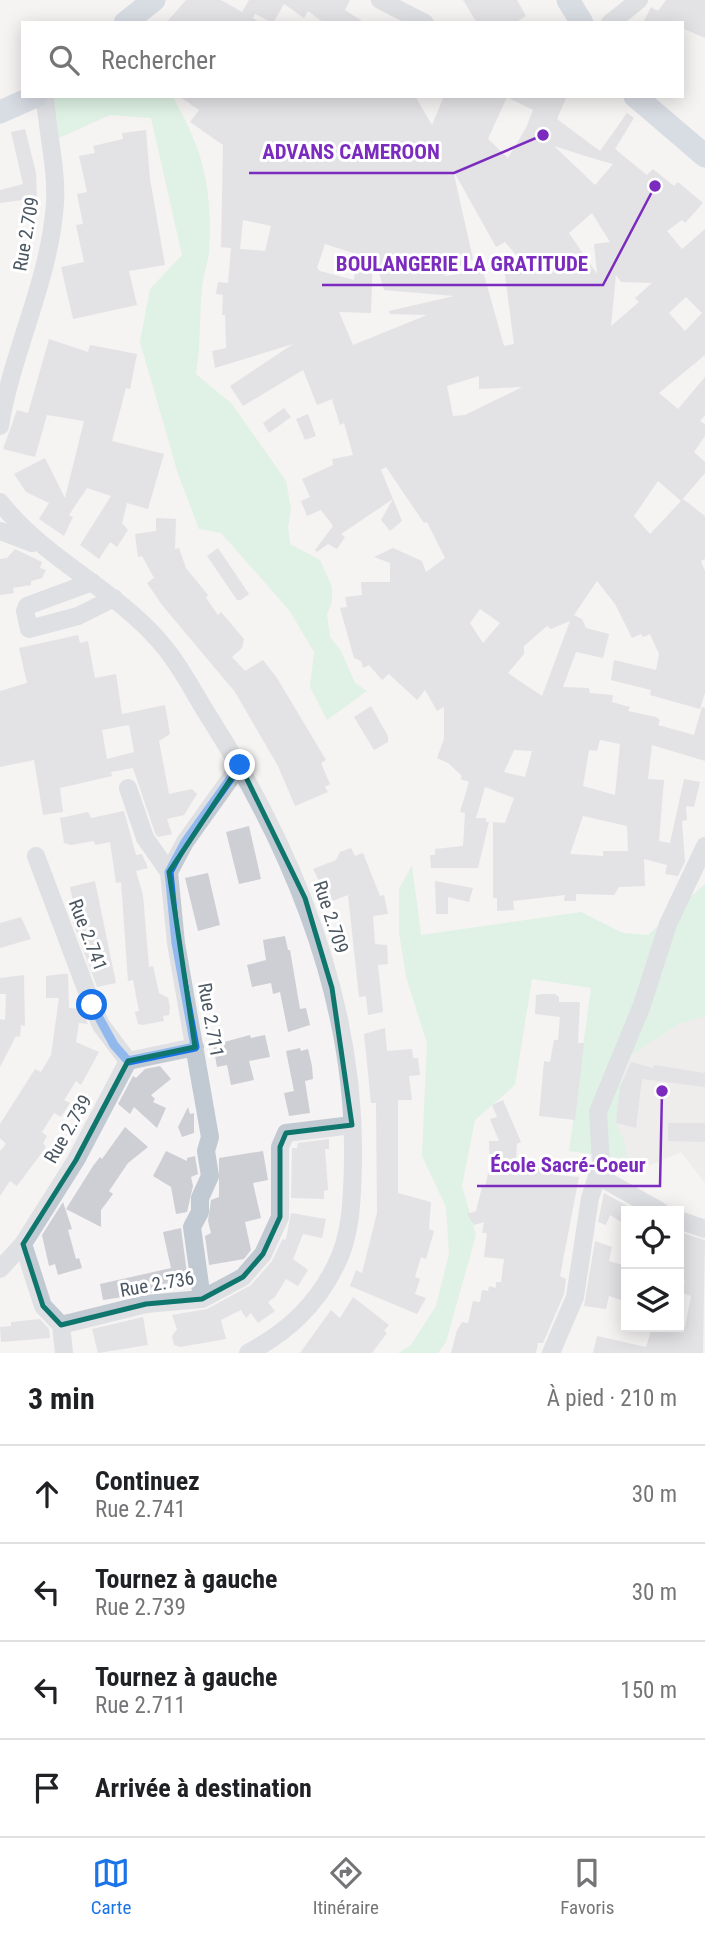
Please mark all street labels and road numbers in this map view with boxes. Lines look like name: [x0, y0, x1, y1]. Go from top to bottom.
street label: Rue 2.709: [8, 195, 44, 273]
street label: Rue 2.709: [308, 878, 354, 956]
street label: Rue 2.741: [64, 896, 112, 974]
street label: Rue 2.711: [193, 981, 229, 1059]
street label: Rue 2.739: [39, 1091, 97, 1167]
street label: Rue 2.736: [118, 1266, 196, 1302]

